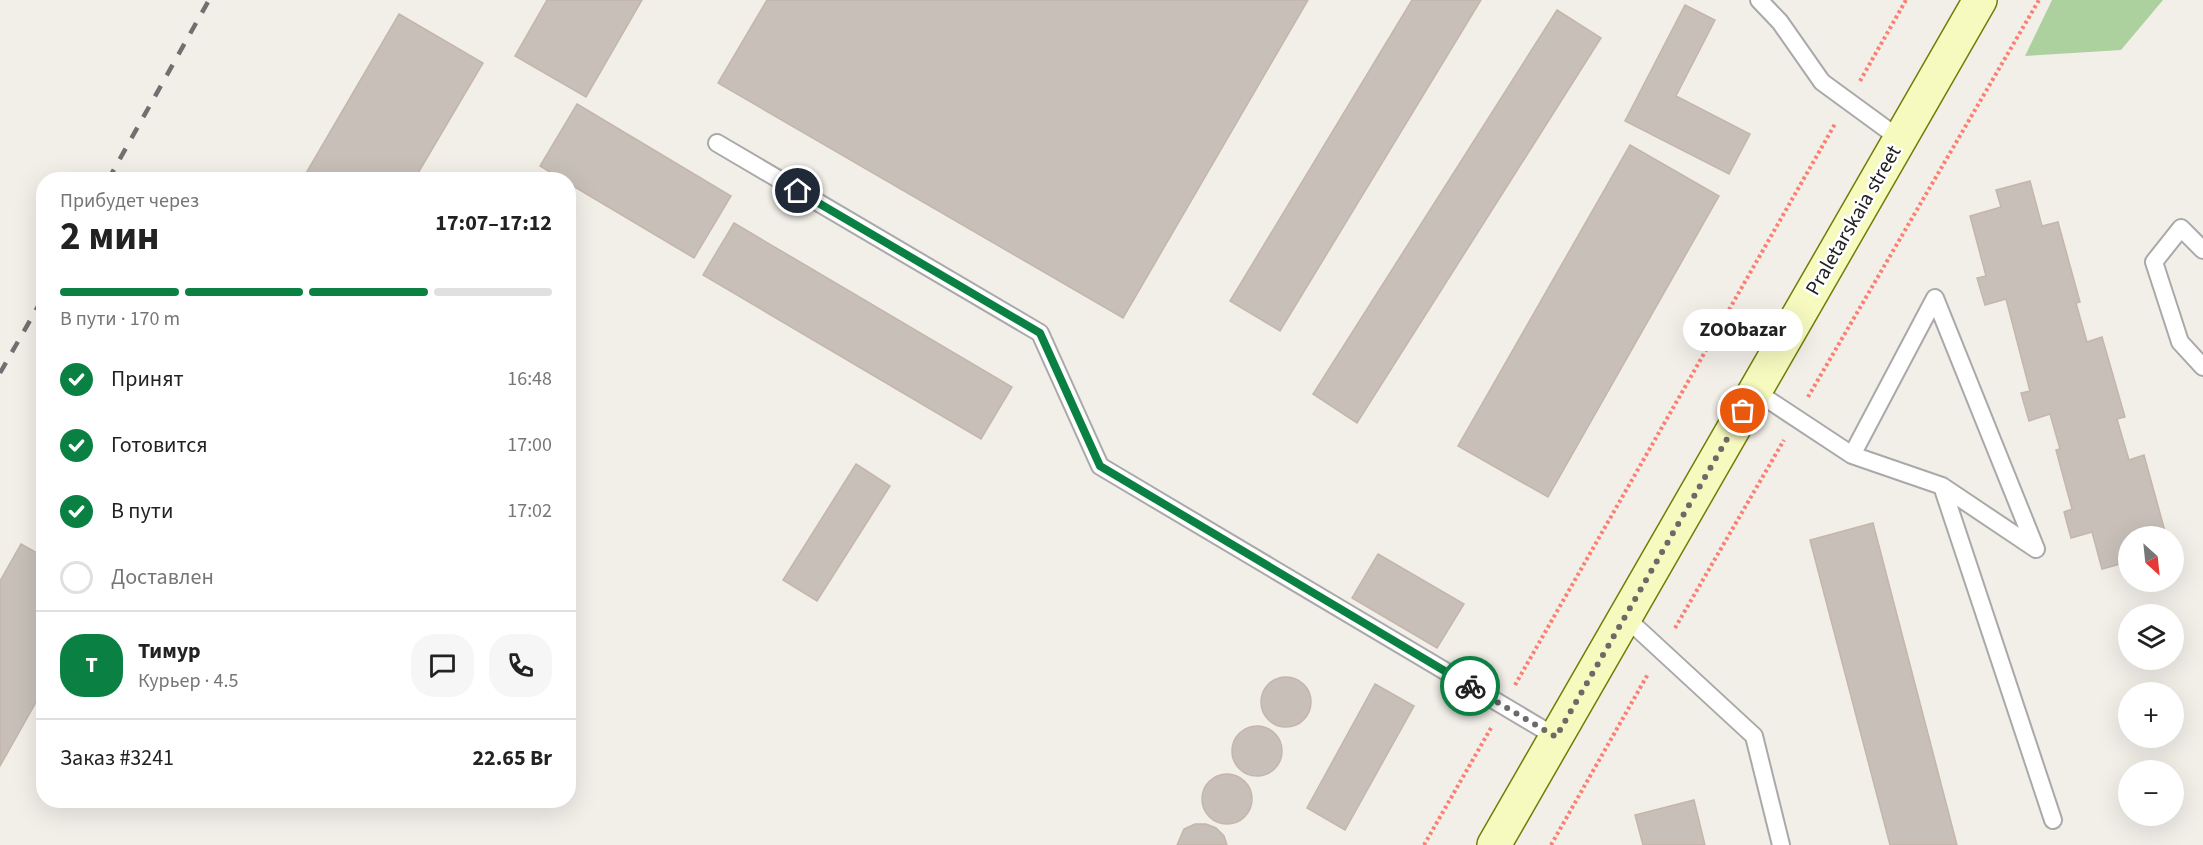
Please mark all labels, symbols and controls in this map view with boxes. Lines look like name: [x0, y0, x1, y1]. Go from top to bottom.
street label: Praletarskaia street: [1798, 139, 1908, 301]
pin: [772, 165, 823, 216]
icon: home: [781, 174, 814, 207]
text: Прибудет через: [60, 187, 199, 215]
text: 17:07–17:12: [435, 207, 552, 239]
text: 2 мин: [60, 209, 160, 265]
text: В пути · 170 m: [60, 305, 180, 333]
callout: ZOObazar: [1683, 309, 1803, 351]
text: ZOObazar: [1700, 316, 1787, 344]
icon: check: [60, 363, 93, 396]
text: Принят: [111, 363, 184, 395]
text: 16:48: [507, 365, 552, 393]
pin: [1717, 385, 1768, 436]
icon: bag: [1726, 394, 1759, 427]
icon: check: [60, 429, 93, 462]
text: Готовится: [111, 429, 208, 461]
text: 17:00: [507, 431, 552, 459]
icon: check: [60, 495, 93, 528]
text: В пути: [111, 495, 173, 527]
text: 17:02: [507, 497, 552, 525]
north arrow: [2118, 526, 2184, 592]
map controls: [2118, 526, 2184, 826]
text: Доставлен: [111, 561, 214, 593]
button: layers: [2118, 604, 2184, 670]
button: chat: [411, 634, 474, 697]
button: phone: [489, 634, 552, 697]
text: Тимур: [138, 635, 201, 667]
text: Т: [85, 649, 98, 681]
courier: [1440, 656, 1500, 716]
text: Курьер · 4.5: [138, 667, 238, 695]
icon: bike: [1454, 670, 1487, 703]
button: +: [2118, 682, 2184, 748]
text: Заказ #3241: [60, 742, 174, 774]
text: 22.65 Br: [472, 742, 552, 774]
button: −: [2118, 760, 2184, 826]

